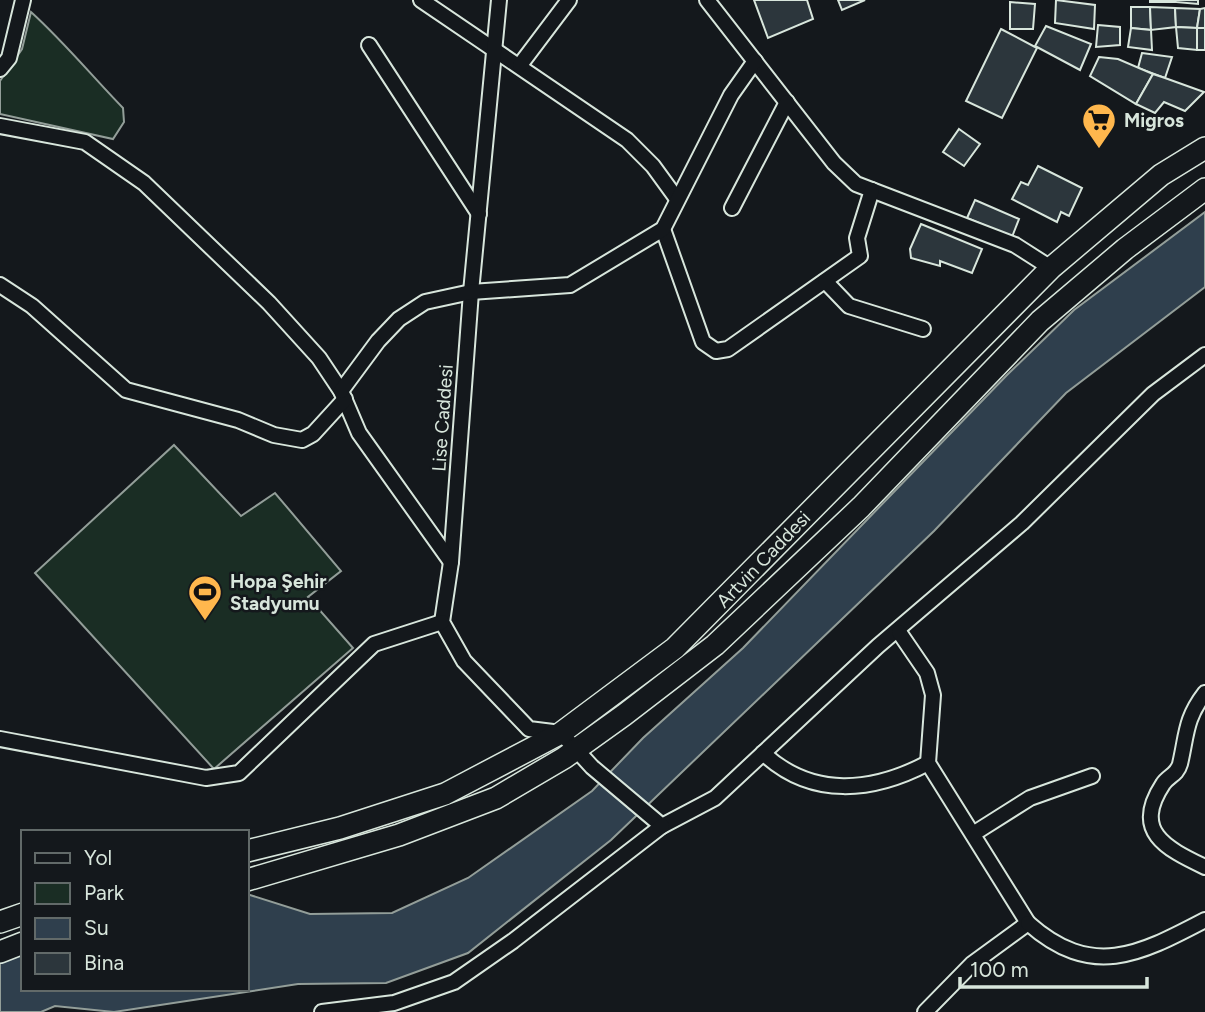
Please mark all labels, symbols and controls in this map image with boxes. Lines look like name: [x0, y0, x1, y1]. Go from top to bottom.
supermarket icon: Migros: [1080, 101, 1118, 150]
place label: Migros: [1124, 109, 1184, 132]
street label: Lise Caddesi: [427, 364, 458, 472]
street label: Artvin Caddesi: [712, 506, 815, 612]
place label: Hopa Şehir Stadyumu: [230, 570, 326, 615]
sports icon: Hopa Şehir Stadyumu: [186, 573, 224, 622]
legend: [21, 830, 248, 991]
text: Yol: [84, 845, 112, 870]
text: Park: [84, 880, 125, 905]
text: Su: [84, 915, 109, 940]
scale bar: [960, 946, 1147, 990]
text: Bina: [84, 950, 124, 975]
text: 100 m: [970, 957, 1029, 982]

